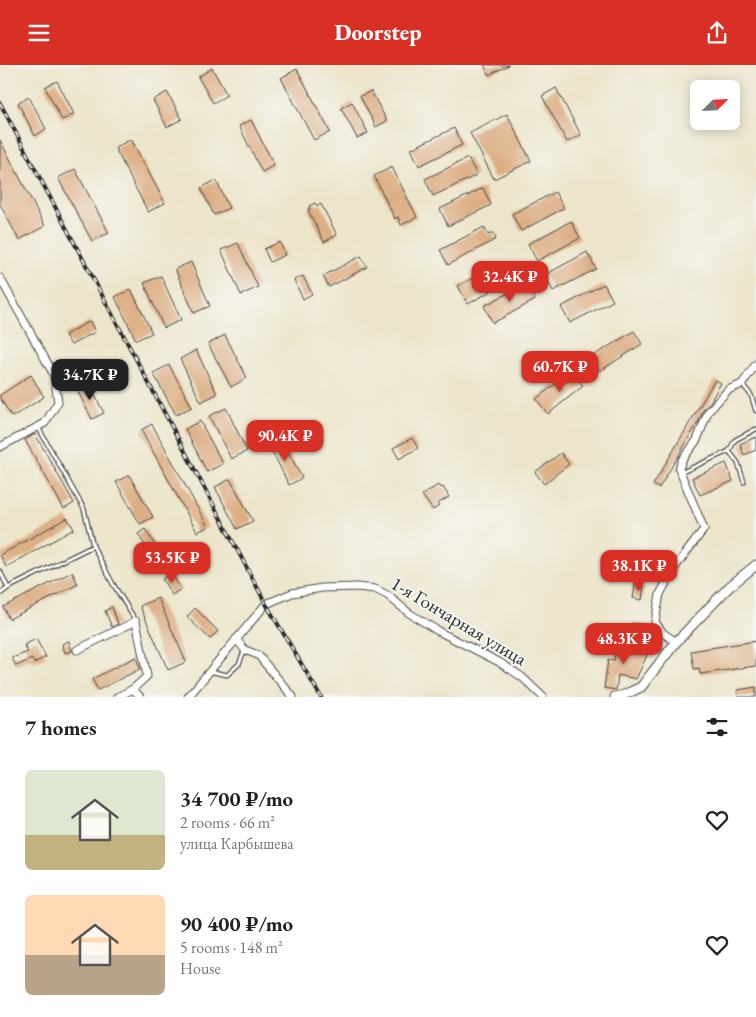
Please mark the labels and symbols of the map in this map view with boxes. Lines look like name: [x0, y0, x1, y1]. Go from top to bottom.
north arrow: [690, 80, 740, 130]
pin: 32.4K ₽: [464, 261, 556, 303]
pin: 60.7K ₽: [514, 351, 606, 393]
pin: 34.7K ₽: [44, 359, 136, 401]
pin: 90.4K ₽: [239, 419, 331, 462]
pin: 53.5K ₽: [126, 541, 218, 584]
pin: 38.1K ₽: [593, 549, 685, 592]
street label: 1-я Гончарная улица: [386, 571, 532, 672]
pin: 48.3K ₽: [578, 623, 670, 665]

